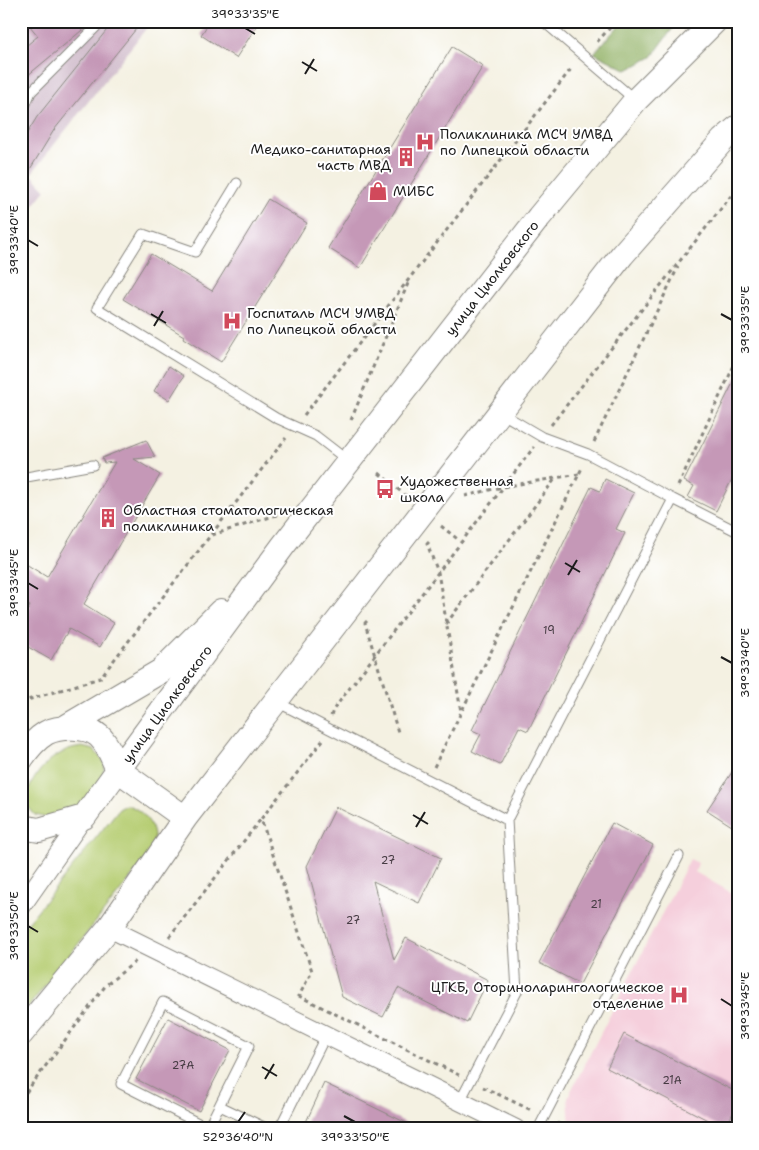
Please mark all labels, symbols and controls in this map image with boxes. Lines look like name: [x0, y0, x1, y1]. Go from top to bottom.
text: 39°33'35"E: [211, 6, 279, 22]
place label: Поликлиника МСЧ УМВД по Липецкой области: [440, 125, 613, 159]
hospital icon: Поликлиника МСЧ УМВД по Липецкой области: [414, 131, 436, 153]
place label: Медико-санитарная часть МВД: [251, 140, 391, 174]
building icon: Медико-санитарная часть МВД: [395, 146, 417, 168]
shop icon: МИБС: [367, 180, 389, 202]
place label: МИБС: [393, 182, 434, 200]
text: 39°33'40"E: [6, 205, 22, 275]
street label: улица Циолковского: [441, 217, 543, 339]
text: 39°33'35"E: [737, 286, 753, 354]
place label: Госпиталь МСЧ УМВД по Липецкой области: [247, 304, 396, 338]
hospital icon: Госпиталь МСЧ УМВД по Липецкой области: [221, 310, 243, 332]
place label: Художественная школа: [400, 472, 514, 506]
bus stop icon: Художественная школа: [374, 478, 396, 500]
place label: Областная стоматологическая поликлиника: [123, 501, 334, 535]
building icon: Областная стоматологическая поликлиника: [97, 507, 119, 529]
text: 39°33'45"E: [6, 549, 22, 617]
house number: 19: [543, 623, 555, 638]
text: 39°33'40"E: [737, 628, 753, 698]
street label: улица Циолковского: [118, 641, 216, 767]
house number: 27: [381, 853, 396, 868]
text: 39°33'50"E: [6, 891, 22, 961]
house number: 21: [590, 897, 602, 912]
house number: 27: [346, 913, 361, 928]
text: 39°33'45"E: [737, 972, 753, 1040]
place label: ЦГКБ, Оториноларингологическое отделение: [431, 978, 664, 1012]
hospital icon: ЦГКБ, Оториноларингологическое отделение: [668, 984, 690, 1006]
house number: 27А: [172, 1058, 194, 1073]
house number: 21А: [662, 1073, 682, 1088]
text: 52°36'40"N: [203, 1129, 273, 1145]
text: 39°33'50"E: [320, 1129, 390, 1145]

